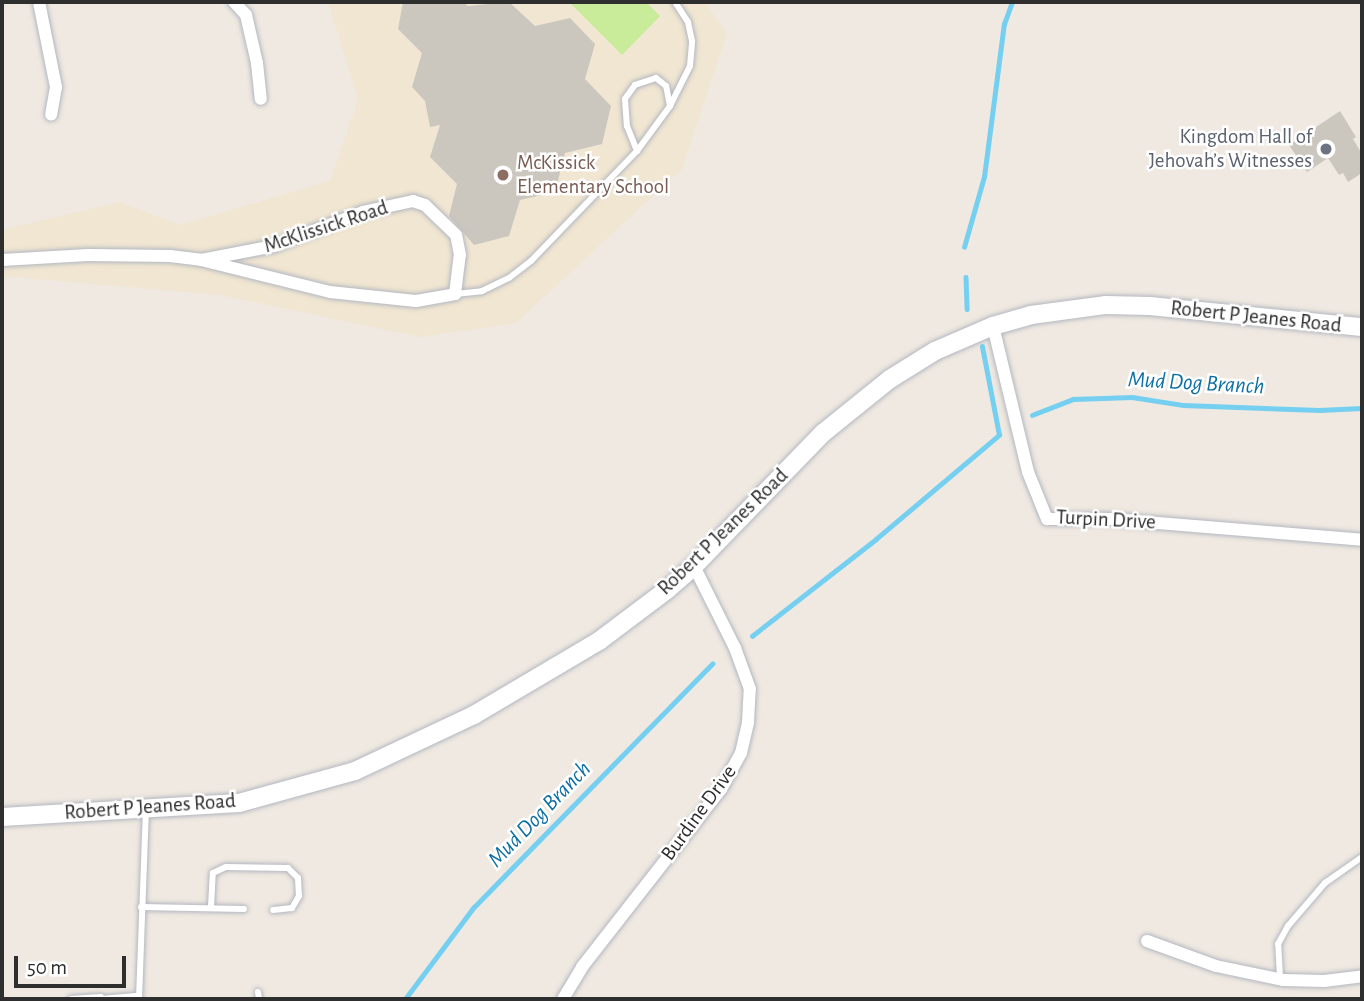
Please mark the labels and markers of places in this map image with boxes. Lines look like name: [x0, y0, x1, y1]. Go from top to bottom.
place label: Kingdom Hall of Jehovah’s Witnesses: [1149, 124, 1312, 174]
marker: Kingdom Hall of Jehovah’s Witnesses: [1318, 141, 1334, 157]
place label: McKissick Elementary School: [517, 150, 669, 200]
marker: McKissick Elementary School: [495, 167, 511, 183]

